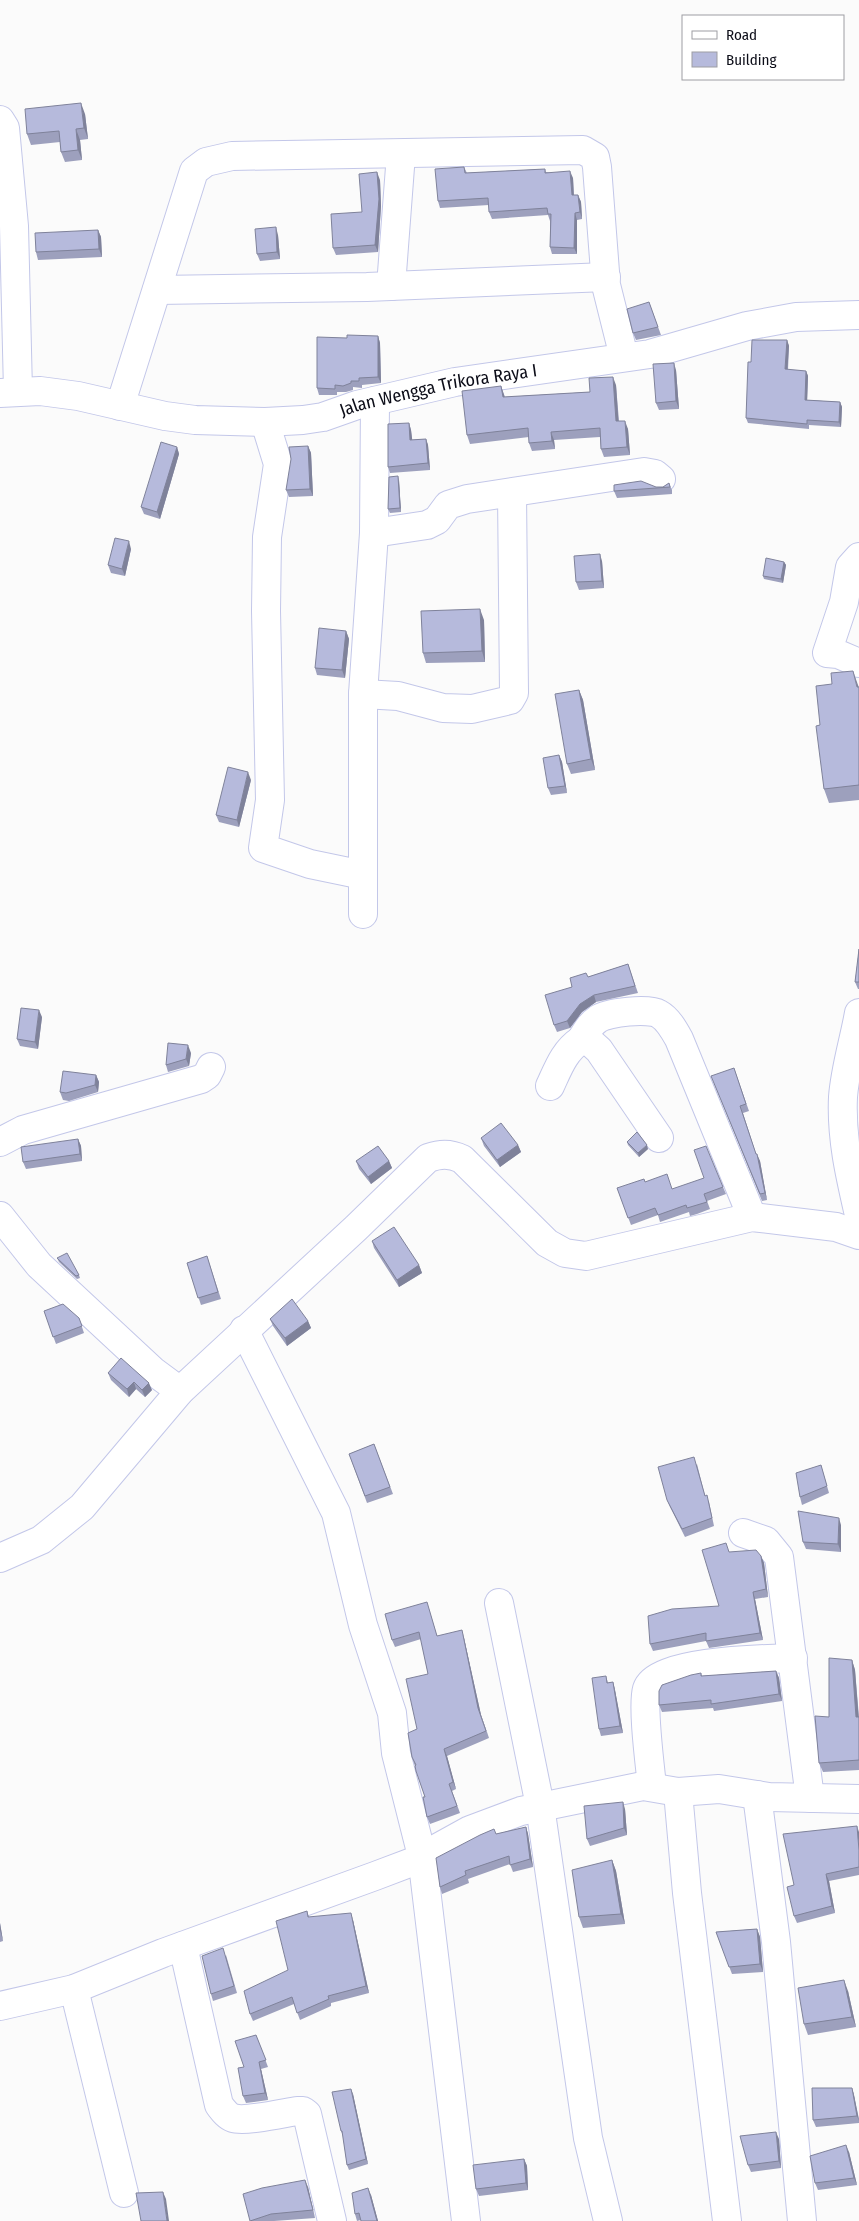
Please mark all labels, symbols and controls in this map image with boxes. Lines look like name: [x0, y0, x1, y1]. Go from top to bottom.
legend: [682, 15, 844, 80]
text: Road: [726, 26, 757, 44]
text: Building: [726, 51, 777, 69]
street label: Jalan Wengga Trikora Raya I: [337, 359, 538, 421]

